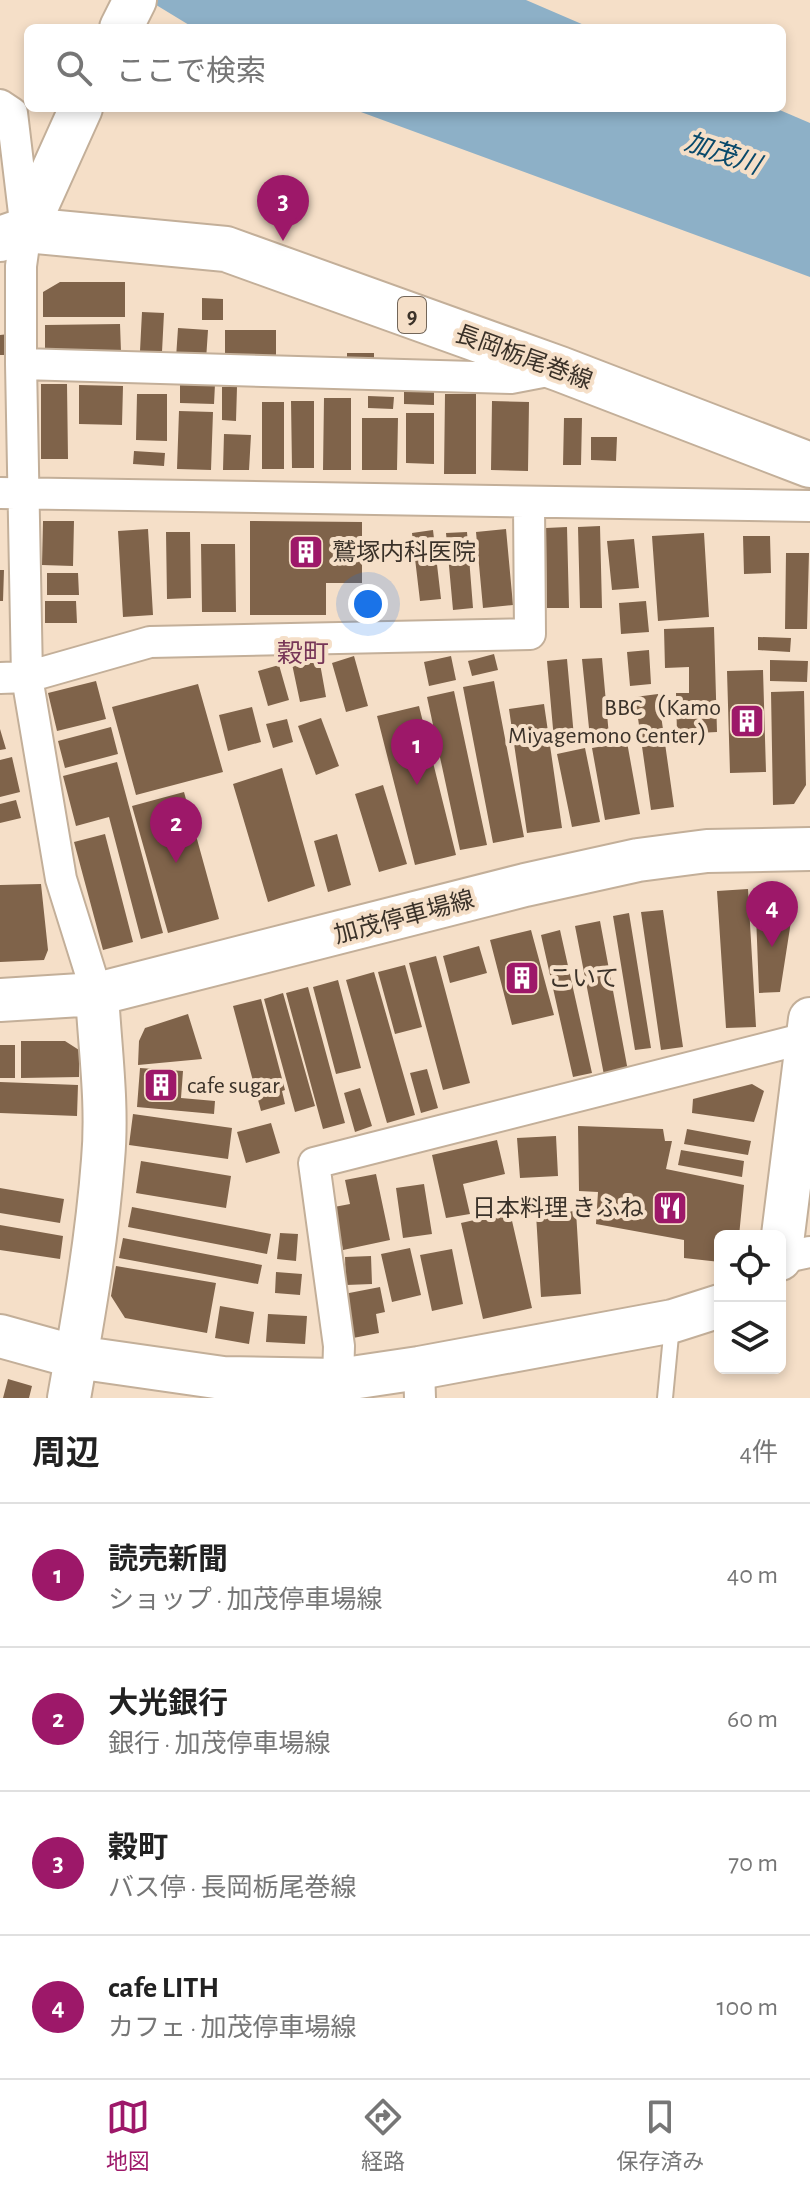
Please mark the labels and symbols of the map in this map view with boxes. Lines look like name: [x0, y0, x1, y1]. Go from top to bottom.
water label: 加茂川: [682, 128, 767, 180]
pin: 3: [257, 175, 309, 241]
road number: 9: [398, 297, 426, 333]
street label: 長岡栃尾巻線: [452, 320, 596, 394]
building icon: 鷲塚内科医院: [287, 533, 325, 571]
place label: 鷲塚内科医院: [332, 539, 476, 565]
your location: [348, 584, 388, 624]
district label: 穀町: [277, 640, 329, 667]
place label: BBC（Kamo Miyagemono Center）: [508, 694, 721, 748]
building icon: BBC（Kamo Miyagemono Center）: [728, 702, 766, 740]
pin: 1: [391, 719, 443, 785]
pin: 2: [150, 797, 202, 863]
pin: 4: [746, 881, 798, 947]
street label: 加茂停車場線: [331, 886, 477, 948]
building icon: こいて: [503, 959, 541, 997]
place label: こいて: [548, 967, 619, 991]
building icon: cafe sugar: [142, 1066, 180, 1104]
place label: cafe sugar: [187, 1074, 280, 1098]
restaurant icon: 日本料理 きふね: [651, 1189, 689, 1227]
place label: 日本料理 きふね: [472, 1195, 644, 1221]

